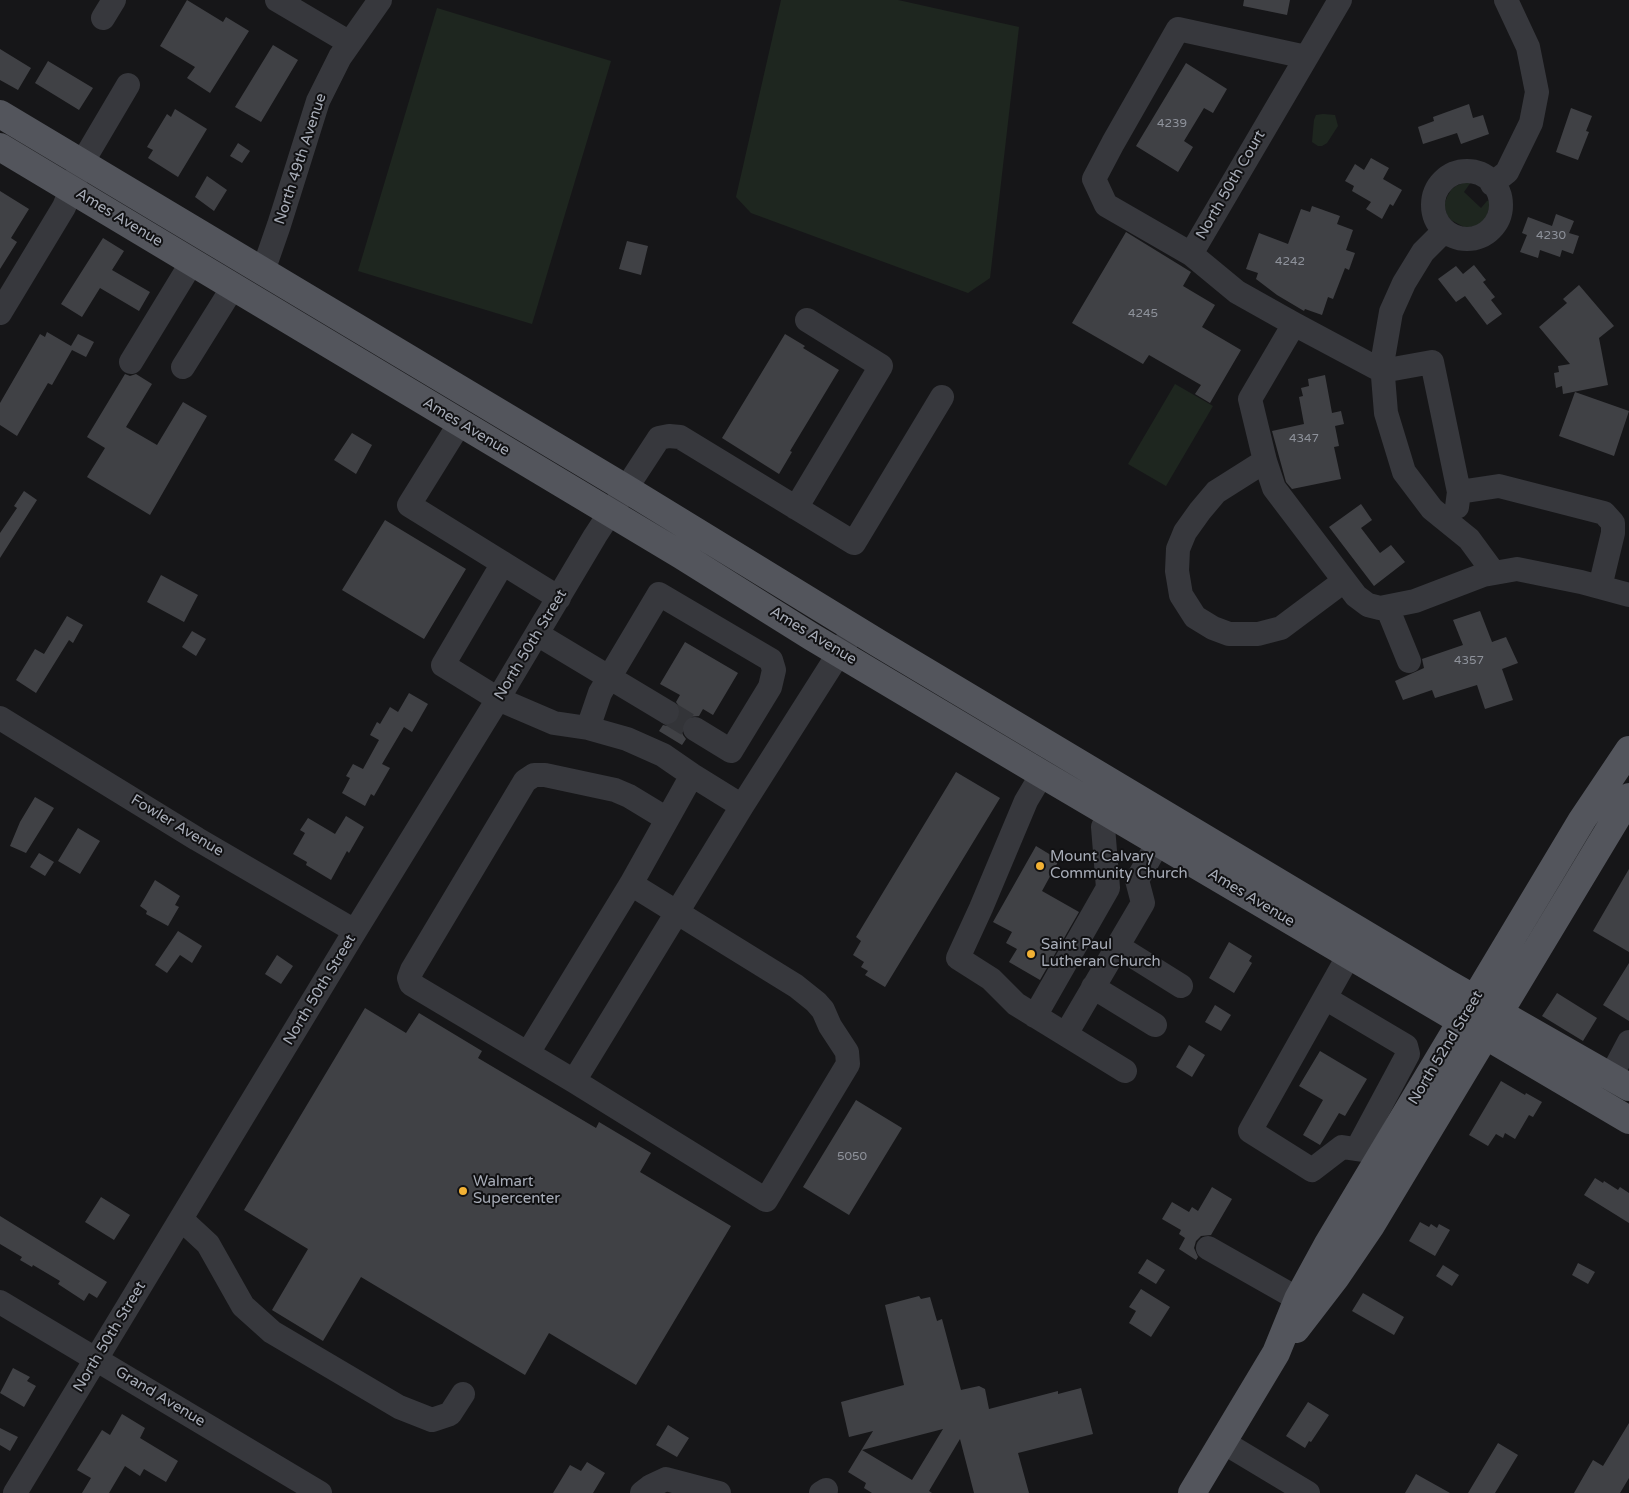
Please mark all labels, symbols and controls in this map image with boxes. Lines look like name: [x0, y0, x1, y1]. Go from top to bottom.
street label: North 49th Avenue: [271, 91, 331, 227]
house number: 4239: [1157, 117, 1187, 131]
street label: North 50th Court: [1192, 127, 1270, 243]
street label: Ames Avenue: [72, 185, 166, 251]
house number: 4230: [1536, 229, 1566, 243]
house number: 4242: [1275, 255, 1305, 269]
house number: 4245: [1128, 307, 1158, 321]
street label: Ames Avenue: [419, 394, 513, 460]
house number: 4347: [1289, 432, 1319, 446]
street label: North 50th Street: [491, 586, 571, 704]
street label: Ames Avenue: [766, 603, 860, 669]
house number: 4357: [1454, 654, 1484, 668]
street label: Fowler Avenue: [127, 791, 227, 861]
place label: Mount Calvary Community Church: [1050, 848, 1188, 883]
marker: Mount Calvary Community Church: [1034, 860, 1046, 872]
street label: Ames Avenue: [1204, 865, 1298, 931]
street label: North 50th Street: [280, 931, 360, 1049]
place label: Saint Paul Lutheran Church: [1041, 936, 1161, 971]
marker: Saint Paul Lutheran Church: [1025, 948, 1037, 960]
street label: North 52nd Street: [1405, 988, 1487, 1108]
house number: 5050: [837, 1150, 867, 1164]
place label: Walmart Supercenter: [473, 1173, 560, 1208]
marker: Walmart Supercenter: [457, 1185, 469, 1197]
street label: North 50th Street: [70, 1278, 150, 1396]
street label: Grand Avenue: [112, 1363, 208, 1431]

